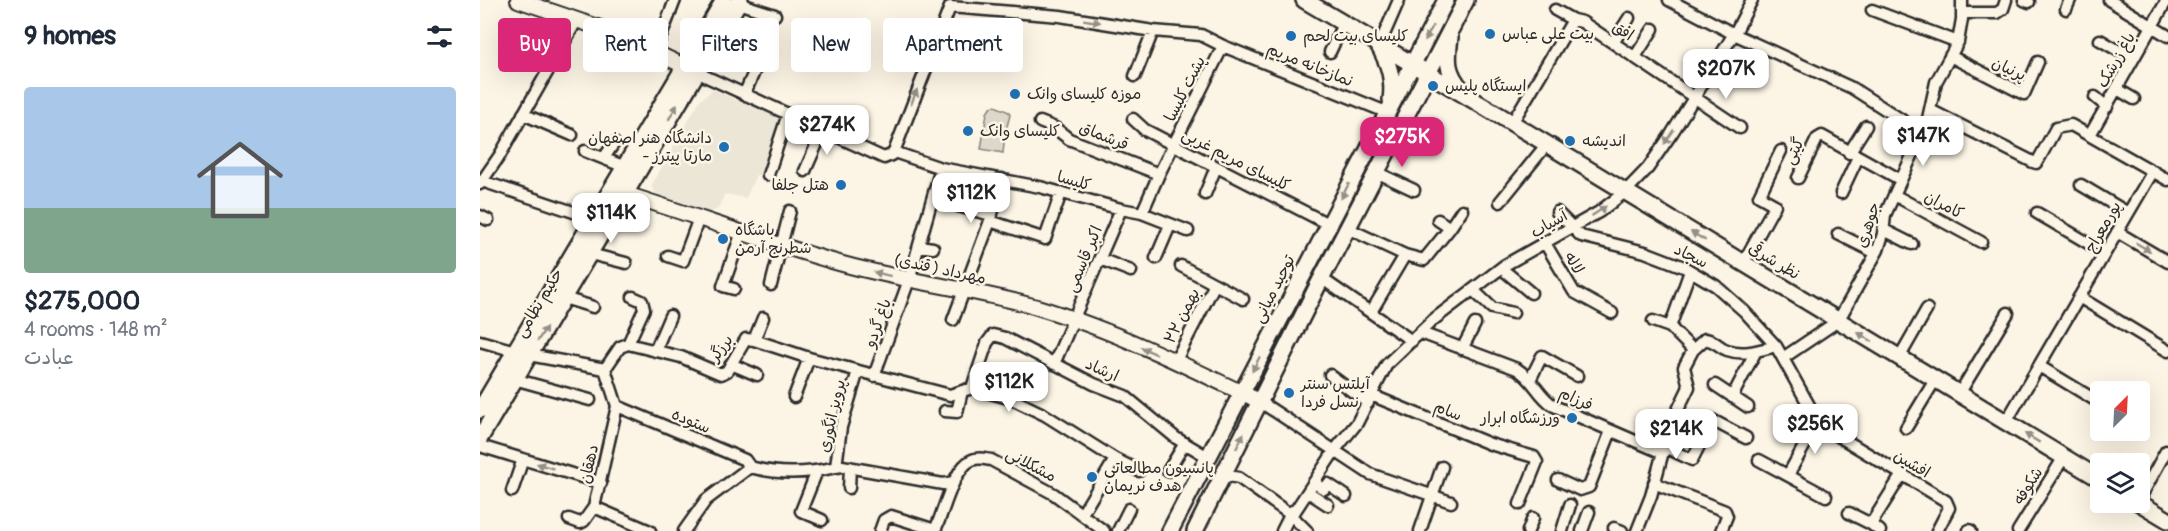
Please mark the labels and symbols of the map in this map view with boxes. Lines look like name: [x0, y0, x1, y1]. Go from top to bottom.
one-way arrow: [1082, 17, 1101, 26]
street label: افق: [1608, 17, 1638, 45]
one-way arrow: [1424, 24, 1434, 41]
place label: بیت علی عباس: [1502, 24, 1594, 44]
place label: کلیسای بیت لحم: [1303, 26, 1408, 48]
marker: بیت علی عباس: [1483, 27, 1497, 41]
marker: کلیسای بیت لحم: [1284, 29, 1298, 43]
street label: باغ زرشک: [2092, 29, 2141, 92]
street label: نمازخانه مریم: [1263, 39, 1356, 93]
pin: $207K: [1684, 49, 1768, 100]
street label: پرنیان: [1989, 52, 2029, 86]
street label: پشت کلیسا: [1160, 53, 1210, 125]
place label: ایستگاه پلیس: [1445, 76, 1526, 96]
marker: ایستگاه پلیس: [1426, 79, 1440, 93]
place label: موزه کلیسای وانک: [1027, 84, 1141, 104]
one-way arrow: [909, 87, 919, 105]
marker: موزه کلیسای وانک: [1008, 87, 1022, 101]
one-way arrow: [668, 104, 679, 120]
pin: $274K: [785, 105, 869, 156]
pin: $147K: [1881, 116, 1965, 167]
street label: قرشماق: [1076, 117, 1132, 155]
pin: $275K: [1360, 117, 1444, 168]
place label: کلیسای وانک: [980, 121, 1060, 141]
marker: کلیسای وانک: [961, 124, 975, 138]
street label: کلیسای مریم غربی: [1178, 124, 1294, 198]
place label: دانشگاه هنر اصفهان - مارتا پیترز: [588, 128, 712, 166]
one-way arrow: [1663, 129, 1675, 145]
place label: اندیشه: [1582, 131, 1626, 151]
marker: اندیشه: [1563, 134, 1577, 148]
street label: گیتی: [1779, 134, 1809, 168]
marker: دانشگاه هنر اصفهان - مارتا پیترز: [717, 140, 731, 154]
street label: کلیسا: [1055, 167, 1093, 195]
pin: $112K: [929, 173, 1013, 224]
place label: هتل جلفا: [772, 175, 829, 195]
marker: هتل جلفا: [834, 178, 848, 192]
one-way arrow: [1341, 182, 1351, 200]
street label: کامران: [1921, 186, 1967, 224]
pin: $114K: [569, 193, 653, 244]
street label: پورمعراج: [2080, 198, 2126, 256]
street label: جوهری: [1851, 200, 1885, 250]
street label: آسیاب: [1527, 205, 1572, 243]
one-way arrow: [1591, 205, 1607, 217]
place label: باشگاه شطرنج آرمن: [735, 220, 812, 258]
street label: اکبر قاسمی: [1061, 223, 1107, 295]
one-way arrow: [1689, 231, 1706, 241]
marker: باشگاه شطرنج آرمن: [716, 232, 730, 246]
street label: نظر شرقی: [1745, 237, 1804, 284]
street label: سجاد: [1671, 239, 1711, 273]
one-way arrow: [2134, 242, 2151, 252]
street label: لاله: [1560, 248, 1588, 278]
street label: مهرداد ( قندی): [892, 249, 988, 289]
street label: توحید میانی: [1248, 252, 1300, 326]
street label: حکیم نظامی: [511, 265, 569, 342]
one-way arrow: [873, 268, 892, 278]
street label: ۲۲ بهمن: [1160, 285, 1204, 347]
street label: باغ گردو: [859, 296, 897, 353]
one-way arrow: [536, 326, 547, 342]
street label: برزگر: [703, 331, 738, 367]
one-way arrow: [1857, 332, 1873, 343]
one-way arrow: [1140, 346, 1158, 356]
street label: ارشاد: [1082, 354, 1122, 386]
one-way arrow: [1251, 356, 1260, 373]
pin: $112K: [967, 362, 1051, 413]
place label: آیلتس سنتر نسل فردا: [1299, 374, 1371, 412]
street label: پرویز انگوری: [814, 378, 850, 454]
north arrow: [2090, 381, 2150, 441]
street label: فرزام: [1555, 383, 1596, 417]
marker: آیلتس سنتر نسل فردا: [1282, 386, 1296, 400]
street label: سام: [1430, 396, 1465, 427]
street label: ستوده: [669, 404, 713, 438]
pin: $256K: [1773, 404, 1857, 455]
place label: ورزشگاه ابرار: [1479, 408, 1560, 428]
pin: $214K: [1634, 409, 1718, 460]
marker: ورزشگاه ابرار: [1565, 411, 1579, 425]
one-way arrow: [1235, 432, 1244, 449]
one-way arrow: [2023, 433, 2040, 443]
street label: دهقان: [575, 442, 603, 486]
street label: مشکلانی: [1002, 443, 1060, 487]
street label: افشین: [1890, 445, 1934, 483]
place label: پانسیون مطالعاتی هدف نریمان: [1104, 458, 1214, 496]
one-way arrow: [536, 460, 554, 470]
street label: شکوفه: [2009, 464, 2047, 508]
marker: پانسیون مطالعاتی هدف نریمان: [1085, 470, 1099, 484]

